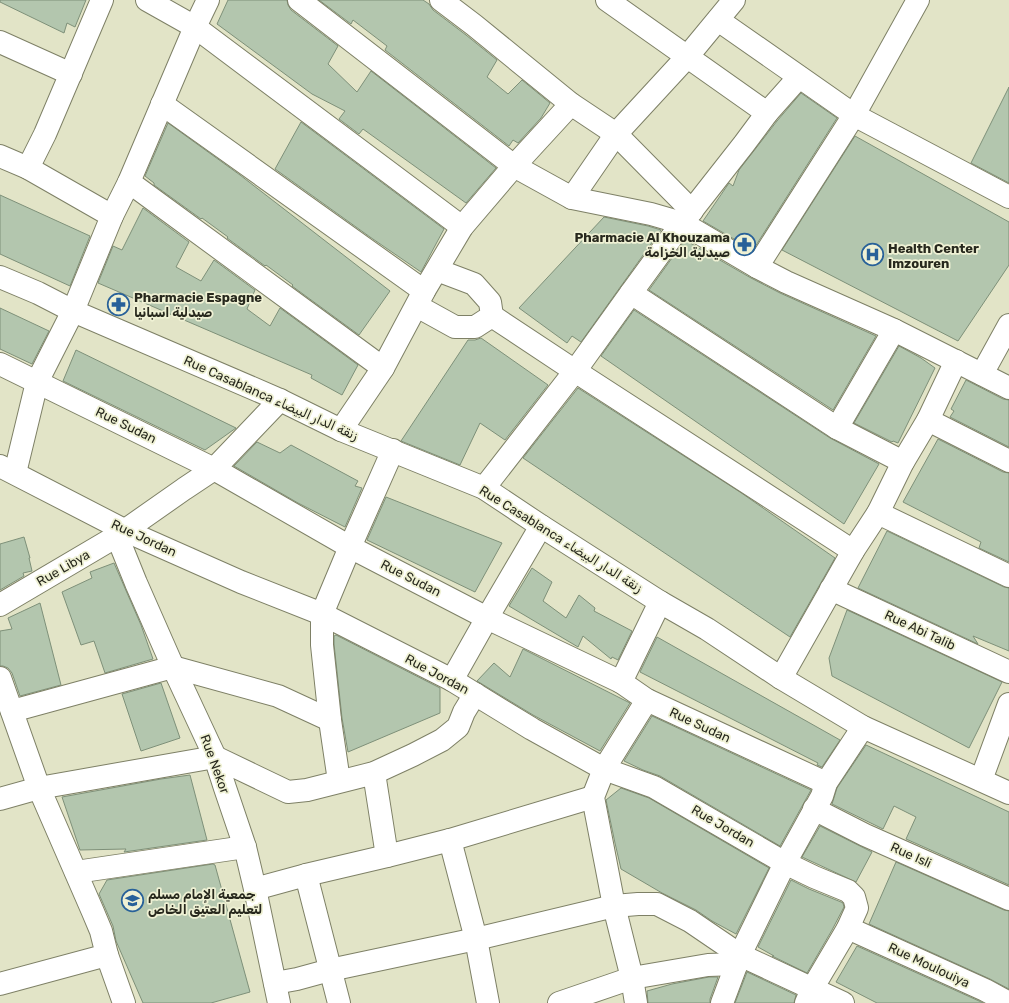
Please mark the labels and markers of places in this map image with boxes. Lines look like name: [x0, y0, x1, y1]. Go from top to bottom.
place label: Pharmacie Al Khouzama صيدلية الخزامة: [574, 230, 730, 260]
pharmacy icon: Pharmacie Al Khouzama صيدلية الخزامة: [732, 231, 758, 257]
place label: Health Center Imzouren: [888, 241, 979, 271]
hospital icon: Health Center Imzouren: [859, 242, 885, 268]
place label: Pharmacie Espagne صيدلية اسبانيا: [134, 290, 262, 320]
pharmacy icon: Pharmacie Espagne صيدلية اسبانيا: [105, 291, 131, 317]
place label: جمعية الإمام مسلم لتعليم العتيق الخاص: [148, 887, 262, 918]
school or university icon: جمعية الإمام مسلم لتعليم العتيق الخاص: [119, 888, 145, 914]

